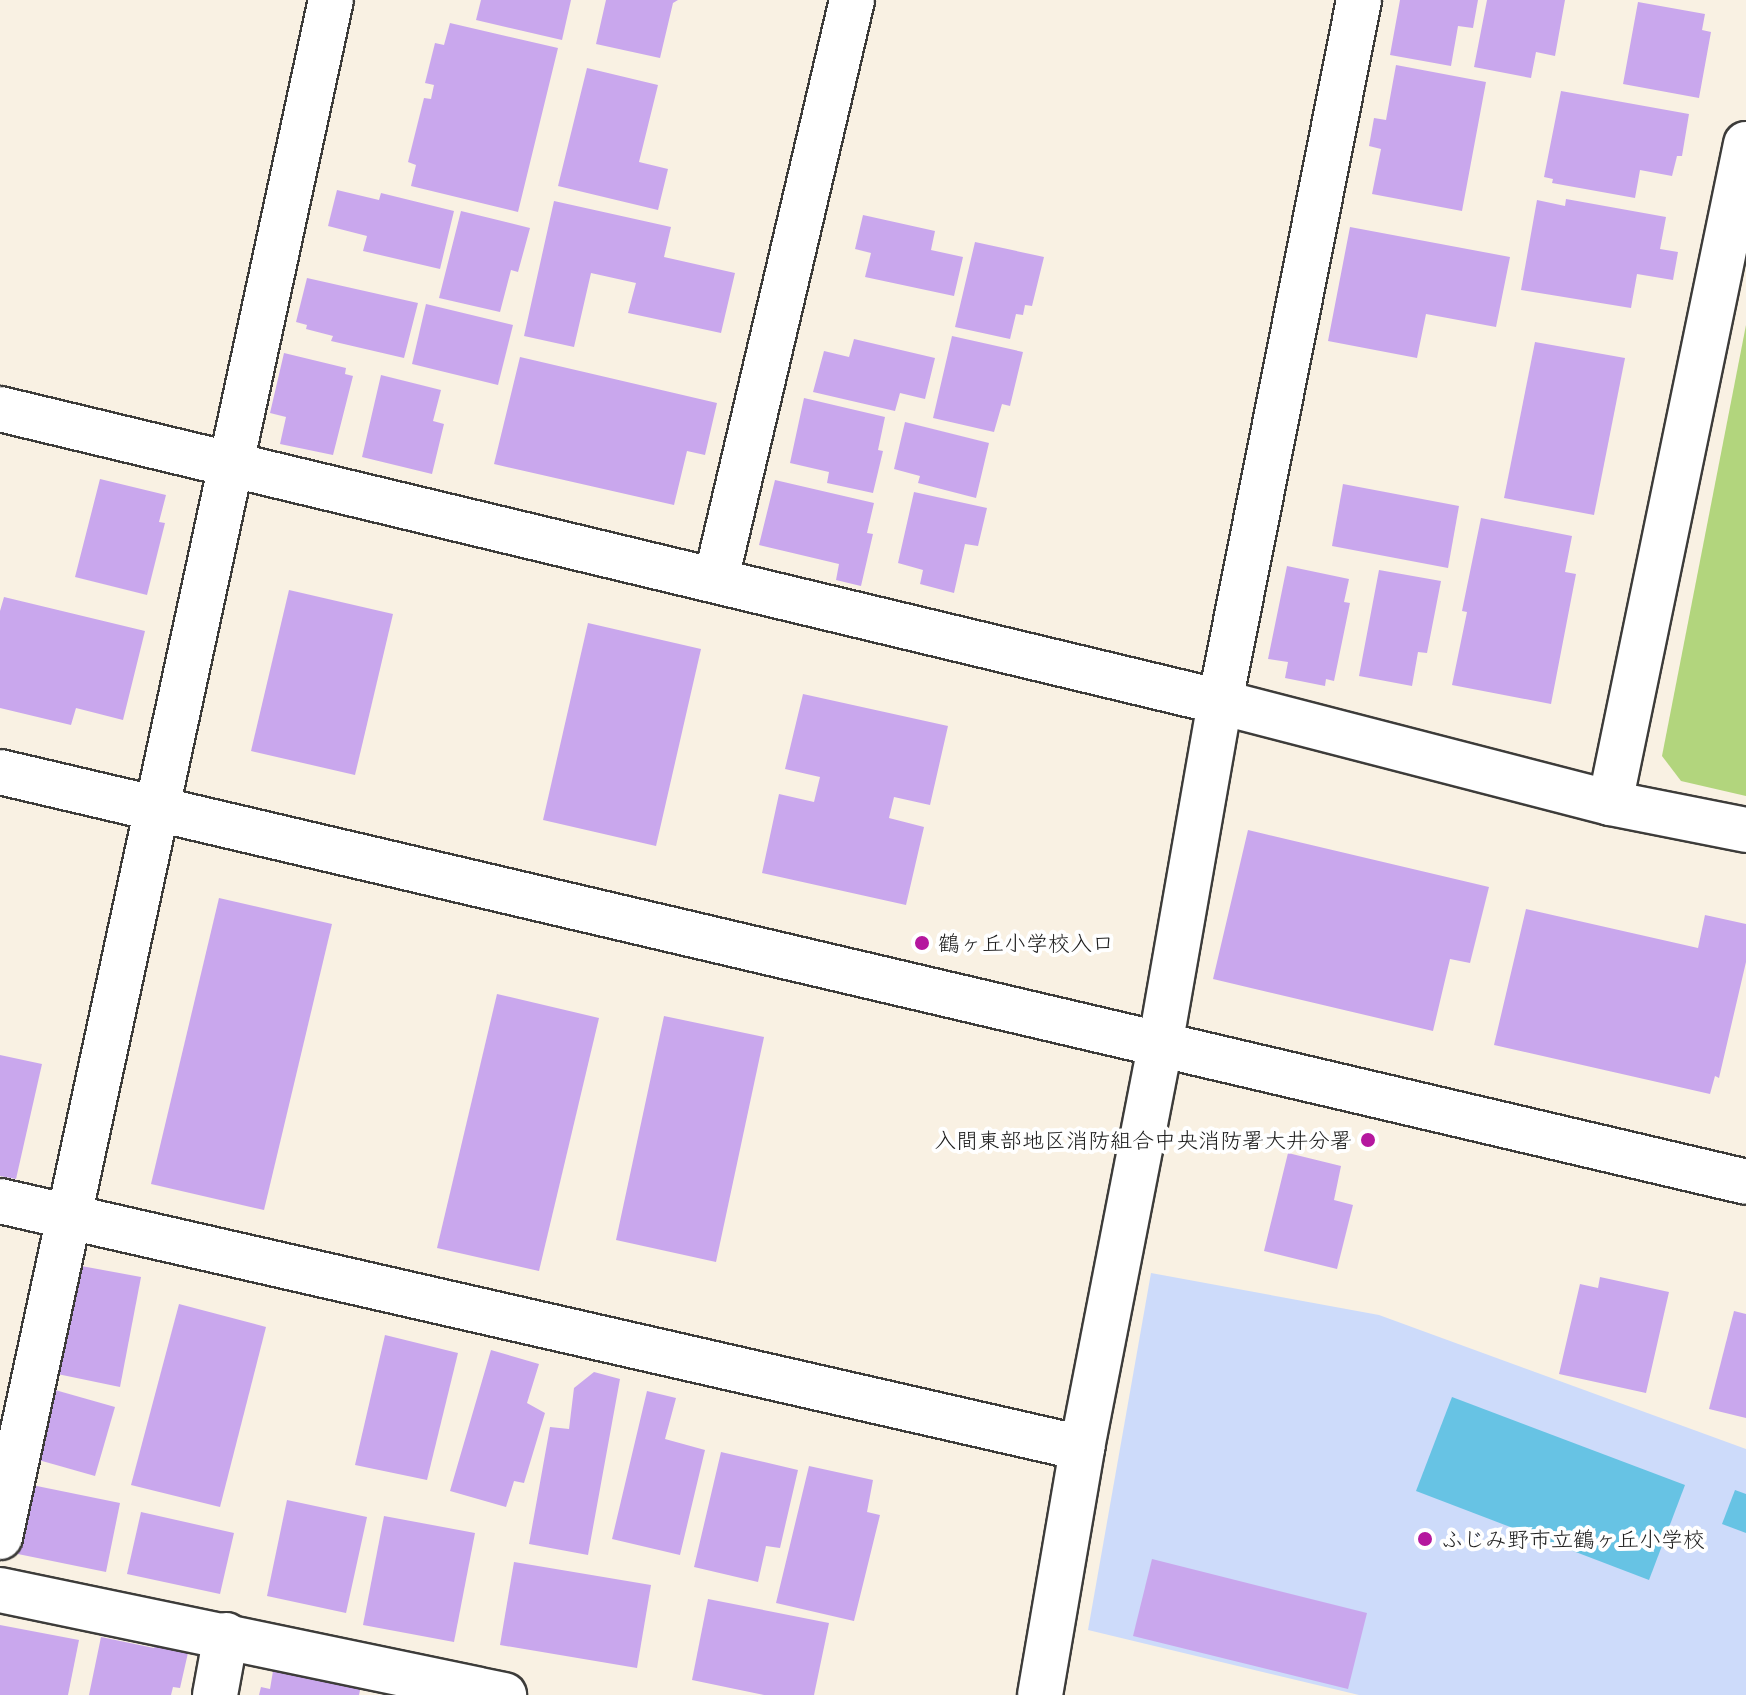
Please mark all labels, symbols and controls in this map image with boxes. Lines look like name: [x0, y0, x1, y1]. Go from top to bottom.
place label: 鶴ヶ丘小学校入口: [938, 930, 1114, 956]
marker: 鶴ヶ丘小学校入口: [913, 934, 931, 952]
place label: 入間東部地区消防組合中央消防署大井分署: [934, 1127, 1352, 1153]
marker: 入間東部地区消防組合中央消防署大井分署: [1359, 1131, 1377, 1149]
place label: ふじみ野市立鶴ヶ丘小学校: [1441, 1526, 1705, 1552]
marker: ふじみ野市立鶴ヶ丘小学校: [1416, 1530, 1434, 1548]

